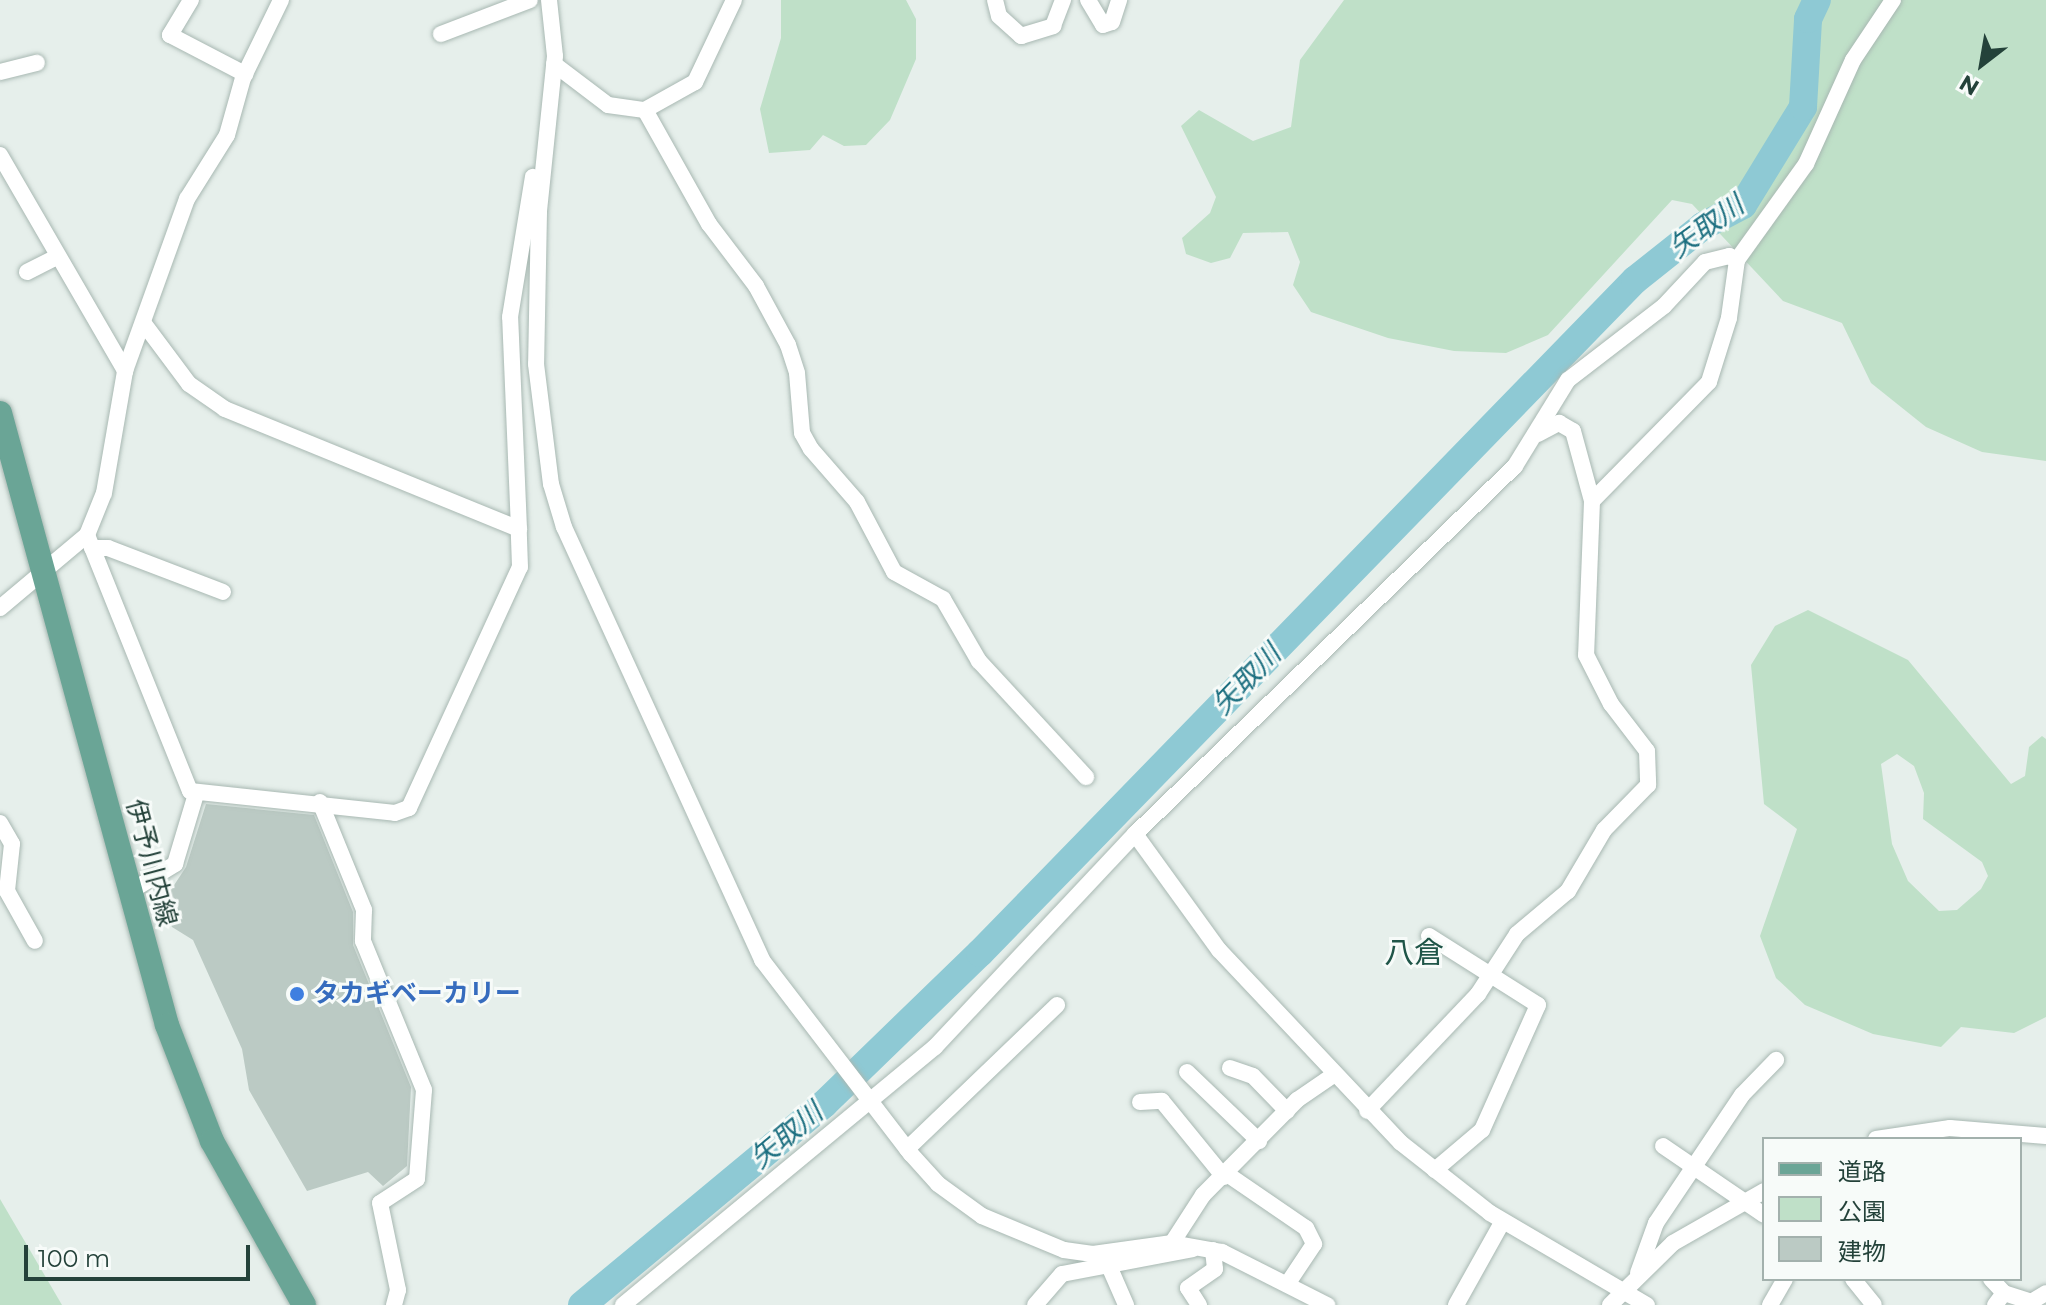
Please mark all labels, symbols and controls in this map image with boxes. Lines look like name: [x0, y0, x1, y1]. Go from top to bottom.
north arrow: [1942, 24, 2022, 104]
text: N: [1955, 69, 1984, 101]
water label: 矢取川: [1662, 188, 1750, 264]
water label: 矢取川: [1205, 637, 1287, 721]
street label: 伊予川内線: [119, 796, 183, 930]
district label: 八倉: [1384, 935, 1444, 971]
place label: タカギベーカリー: [313, 978, 521, 1010]
marker: タカギベーカリー: [288, 985, 306, 1003]
water label: 矢取川: [743, 1095, 829, 1175]
legend: [1762, 1137, 2022, 1281]
text: 道路: [1838, 1157, 1886, 1186]
text: 公園: [1838, 1197, 1886, 1226]
scale bar: [28, 1229, 254, 1279]
text: 建物: [1838, 1237, 1886, 1266]
text: 100 m: [38, 1244, 110, 1273]

